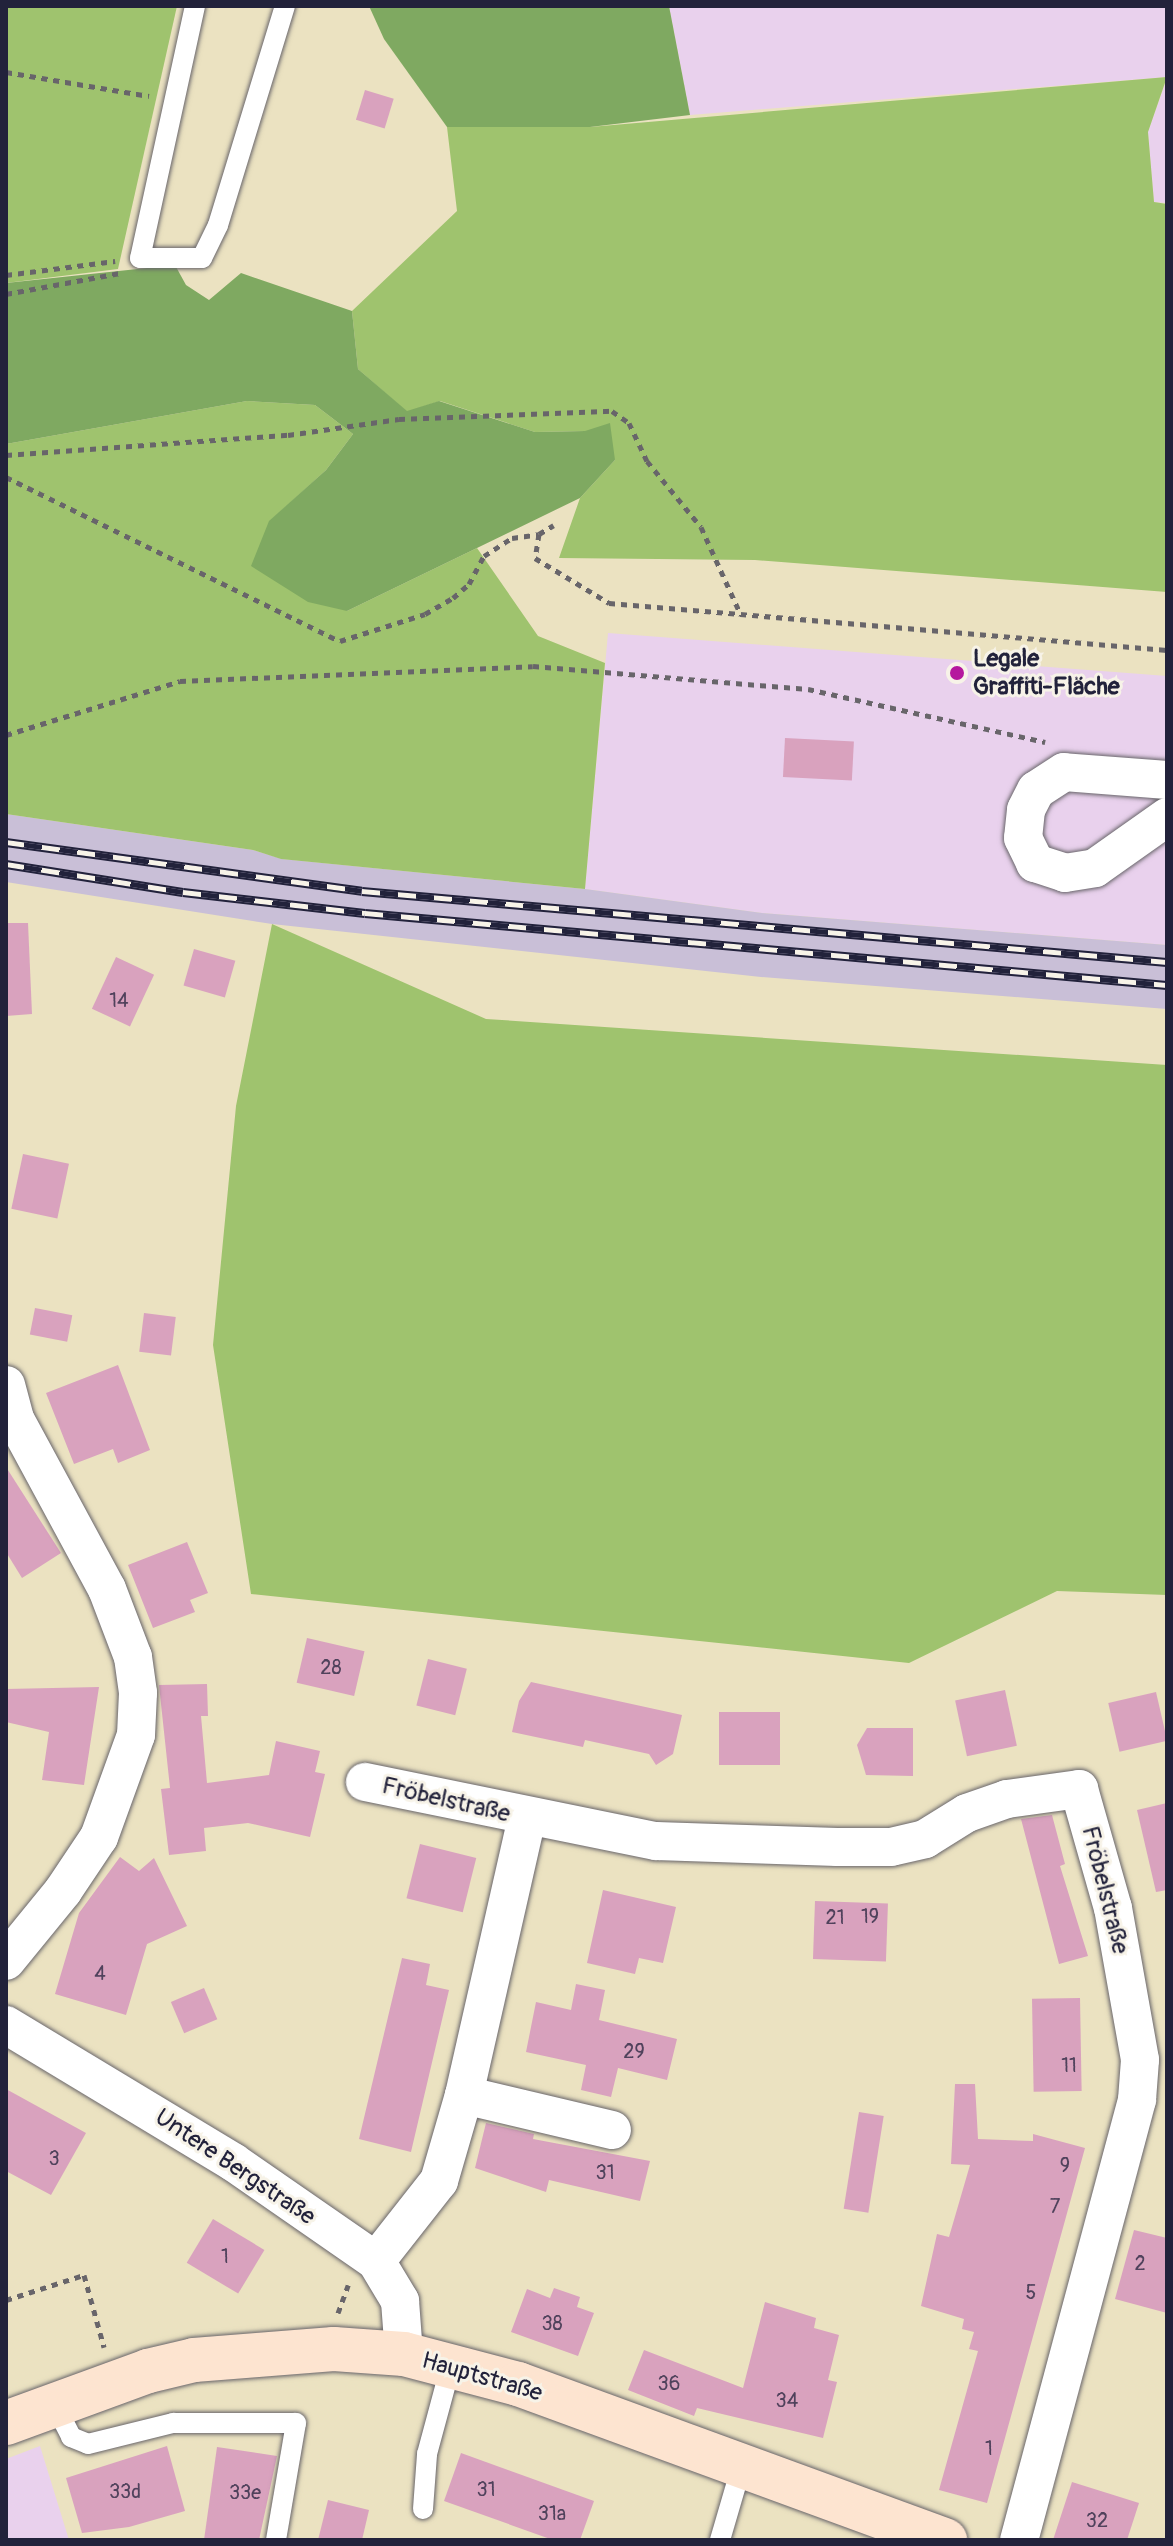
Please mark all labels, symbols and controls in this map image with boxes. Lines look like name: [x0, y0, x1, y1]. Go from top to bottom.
place label: Legale Graffiti-Fläche: [973, 645, 1120, 701]
marker: Legale Graffiti-Fläche: [948, 664, 966, 682]
house number: 14: [109, 988, 129, 1012]
house number: 28: [320, 1655, 342, 1679]
street label: Fröbelstraße: [379, 1771, 513, 1829]
street label: Fröbelstraße: [1075, 1823, 1135, 1957]
house number: 19: [861, 1904, 879, 1928]
house number: 21: [826, 1905, 844, 1929]
house number: 4: [94, 1961, 106, 1985]
house number: 29: [623, 2039, 645, 2063]
house number: 11: [1061, 2053, 1077, 2077]
street label: Untere Bergstraße: [149, 2103, 321, 2231]
house number: 3: [48, 2146, 60, 2170]
house number: 9: [1060, 2153, 1070, 2177]
house number: 31: [596, 2160, 614, 2184]
house number: 7: [1050, 2194, 1060, 2218]
house number: 1: [221, 2244, 229, 2268]
house number: 2: [1134, 2251, 1146, 2275]
house number: 5: [1026, 2280, 1036, 2304]
house number: 38: [541, 2311, 563, 2335]
street label: Hauptstraße: [418, 2346, 546, 2408]
house number: 36: [658, 2371, 680, 2395]
house number: 34: [776, 2388, 798, 2412]
house number: 1: [985, 2436, 993, 2460]
house number: 31: [477, 2477, 495, 2501]
house number: 33d: [109, 2479, 141, 2503]
house number: 33e: [229, 2480, 261, 2504]
house number: 31a: [538, 2501, 566, 2525]
house number: 32: [1086, 2508, 1108, 2532]

